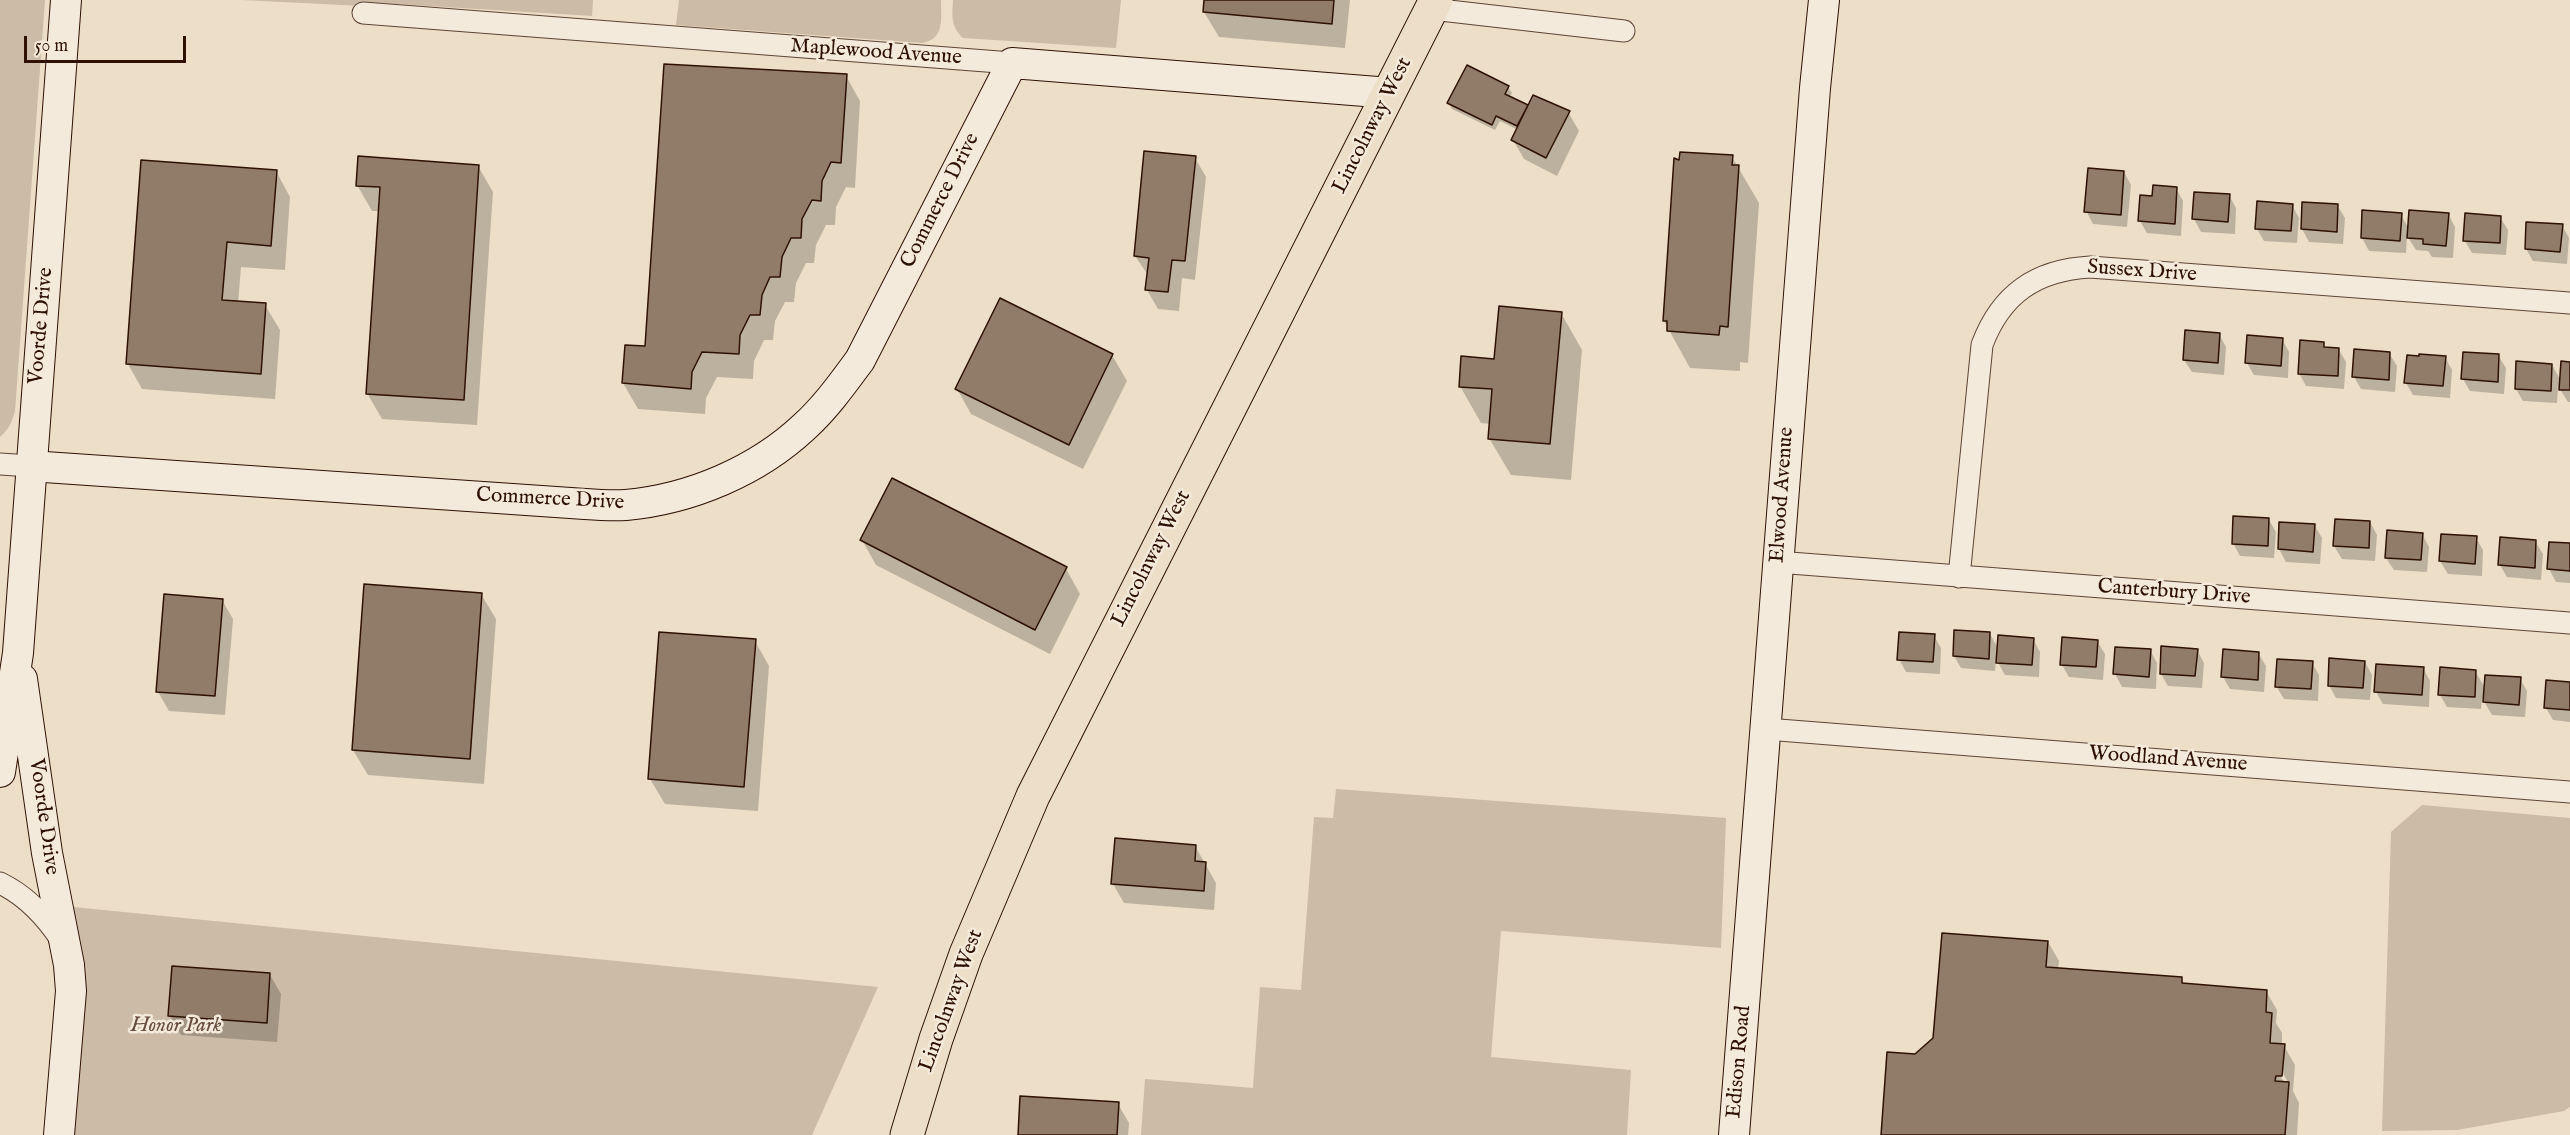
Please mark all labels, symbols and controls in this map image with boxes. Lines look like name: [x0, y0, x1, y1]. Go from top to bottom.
scale bar: [27, 24, 189, 62]
street label: Maplewood Avenue: [790, 34, 962, 72]
text: 50 m: [35, 35, 68, 58]
street label: Lincolnway West: [1328, 54, 1418, 198]
street label: Commerce Drive: [896, 129, 986, 273]
street label: Sussex Drive: [2086, 256, 2198, 288]
street label: Voorde Drive: [24, 267, 60, 385]
street label: Elwood Avenue: [1766, 426, 1800, 564]
street label: Commerce Drive: [475, 484, 625, 516]
street label: Lincolnway West: [1107, 487, 1197, 631]
street label: Canterbury Drive: [2097, 575, 2251, 611]
street label: Woodland Avenue: [2088, 742, 2248, 778]
street label: Voorde Drive: [22, 757, 64, 877]
street label: Lincolnway West: [915, 926, 989, 1076]
street label: Edison Road: [1723, 1005, 1757, 1119]
park label: Honor Park: [131, 1014, 221, 1040]

